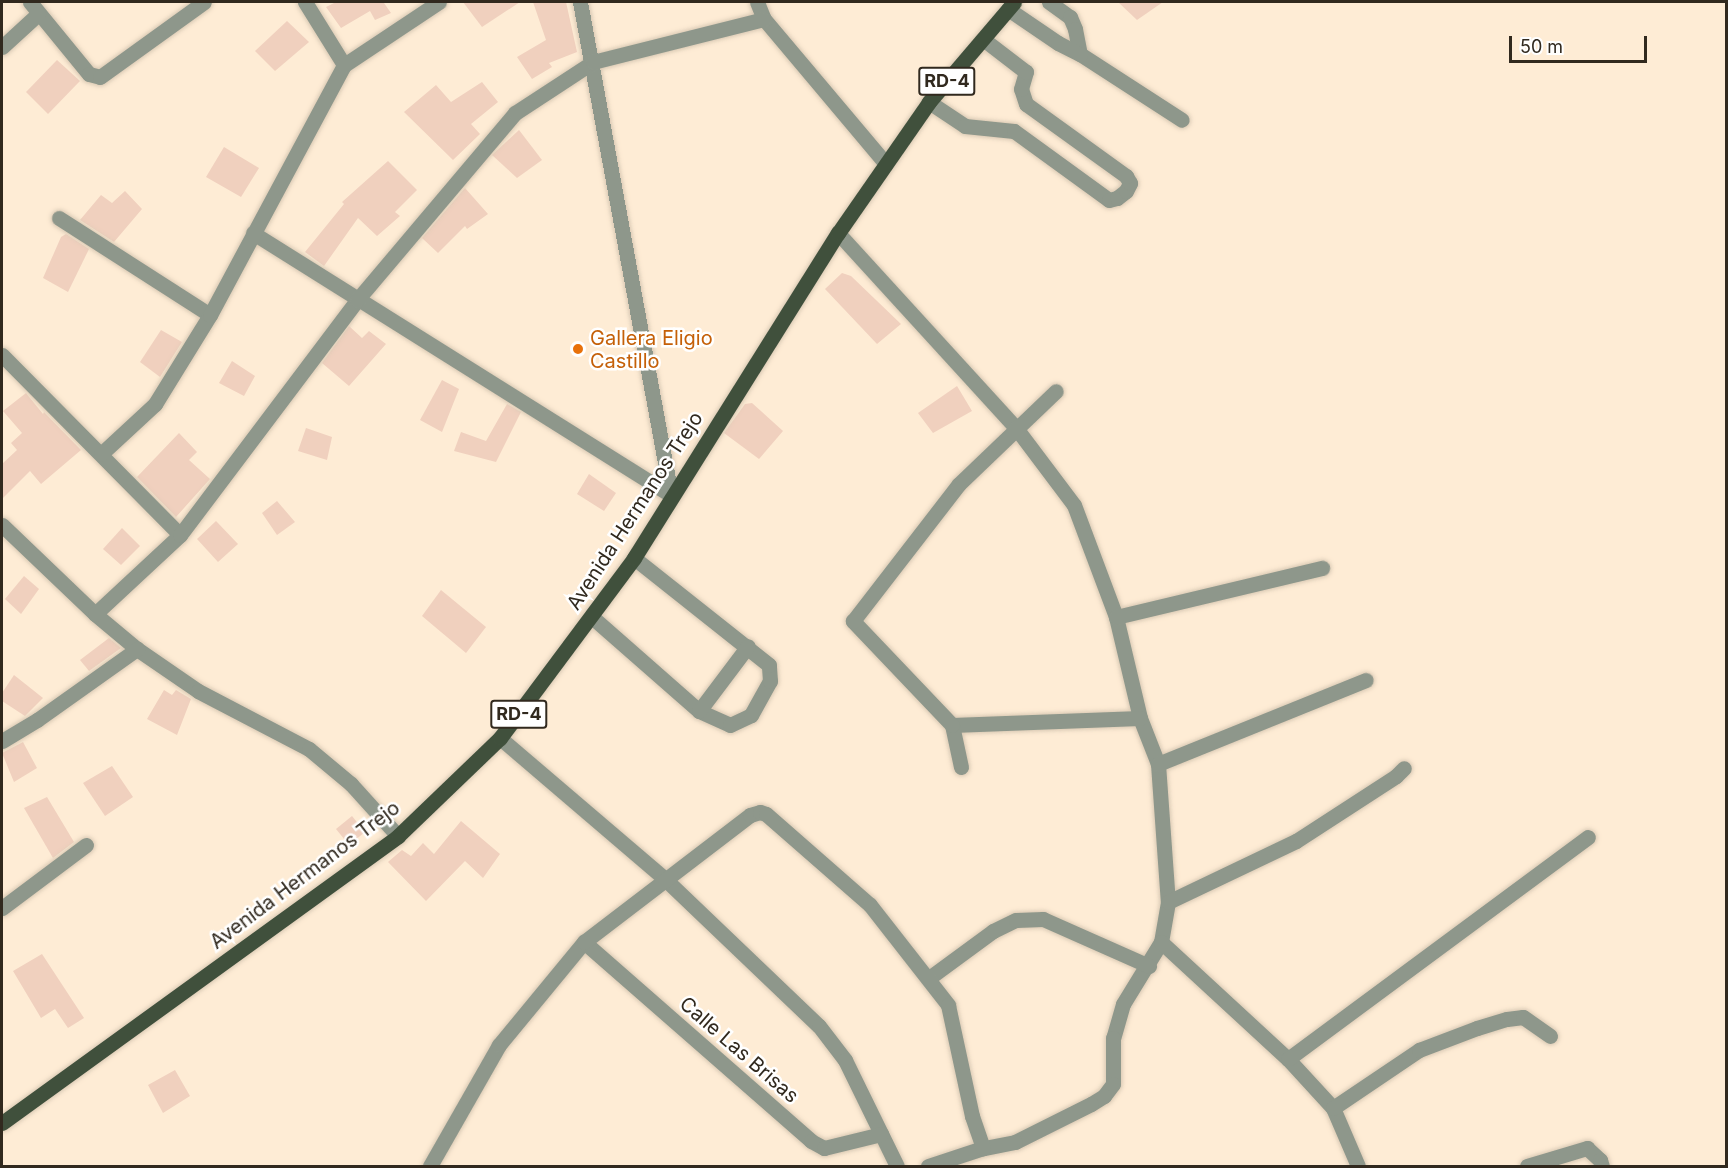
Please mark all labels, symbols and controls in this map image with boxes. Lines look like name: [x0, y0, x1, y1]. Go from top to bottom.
scale bar: [1512, 24, 1650, 62]
text: 50 m: [1520, 36, 1563, 57]
road number: RD-4: [917, 66, 977, 96]
place label: Gallera Eligio Castillo: [590, 326, 713, 373]
marker: Gallera Eligio Castillo: [571, 342, 585, 356]
street label: Avenida Hermanos Trejo: [562, 407, 708, 615]
road number: RD-4: [489, 699, 549, 729]
street label: Avenida Hermanos Trejo: [205, 796, 405, 954]
street label: Calle Las Brisas: [675, 992, 803, 1108]

